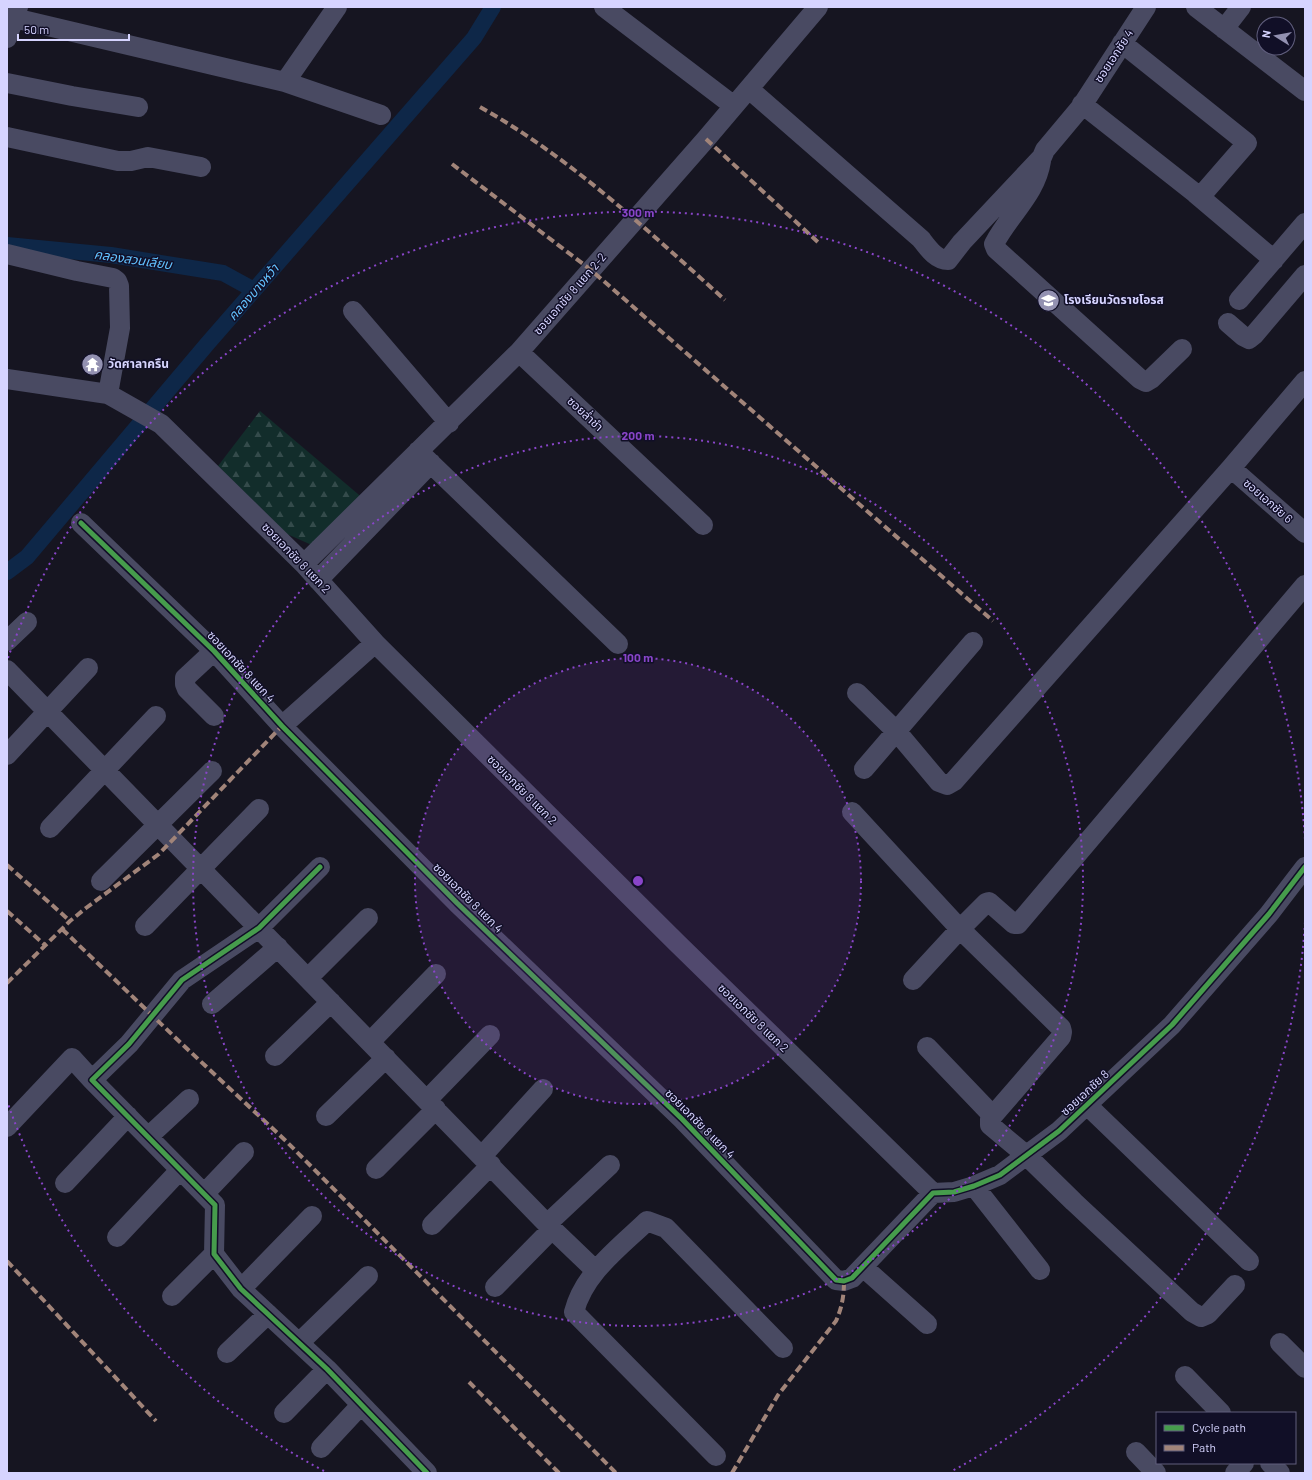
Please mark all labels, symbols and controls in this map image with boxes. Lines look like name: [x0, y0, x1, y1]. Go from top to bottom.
scale bar: [18, 16, 129, 42]
north arrow: [1256, 16, 1296, 56]
text: 50 m: [24, 22, 49, 36]
street label: ซอยเอกชัย 4: [1091, 26, 1136, 85]
text: N: [1259, 29, 1273, 39]
text: 300 m: [622, 205, 654, 219]
water label: คลองสวนเลียบ: [93, 246, 174, 273]
street label: ซอยเอกชัย 8 แยก 2-2: [530, 250, 609, 337]
water label: คลองบางหว้า: [224, 260, 282, 323]
school or university icon: โรงเรียนวัดราชโอรส: [1035, 287, 1061, 313]
place label: โรงเรียนวัดราชโอรส: [1064, 292, 1164, 306]
temple icon: วัดศาลาครืน: [79, 351, 105, 377]
place label: วัดศาลาครืน: [108, 356, 169, 370]
street label: ซอยล่ำชำ: [565, 392, 607, 433]
text: 200 m: [622, 428, 654, 442]
street label: ซอยเอกชัย 6: [1241, 475, 1296, 525]
street label: ซอยเอกชัย 8 แยก 2: [260, 519, 334, 595]
street label: ซอยเอกชัย 8 แยก 4: [205, 628, 278, 705]
text: 100 m: [623, 650, 653, 664]
street label: ซอยเอกชัย 8 แยก 2: [485, 752, 560, 827]
street label: ซอยเอกชัย 8 แยก 4: [431, 860, 506, 935]
centre of rings: [631, 874, 645, 888]
street label: ซอยเอกชัย 8 แยก 2: [716, 980, 792, 1054]
street label: ซอยเอกชัย 8: [1057, 1066, 1111, 1118]
street label: ซอยเอกชัย 8 แยก 4: [663, 1086, 738, 1161]
legend: [1156, 1412, 1296, 1464]
text: Cycle path: [1192, 1420, 1246, 1434]
text: Path: [1192, 1440, 1216, 1454]

